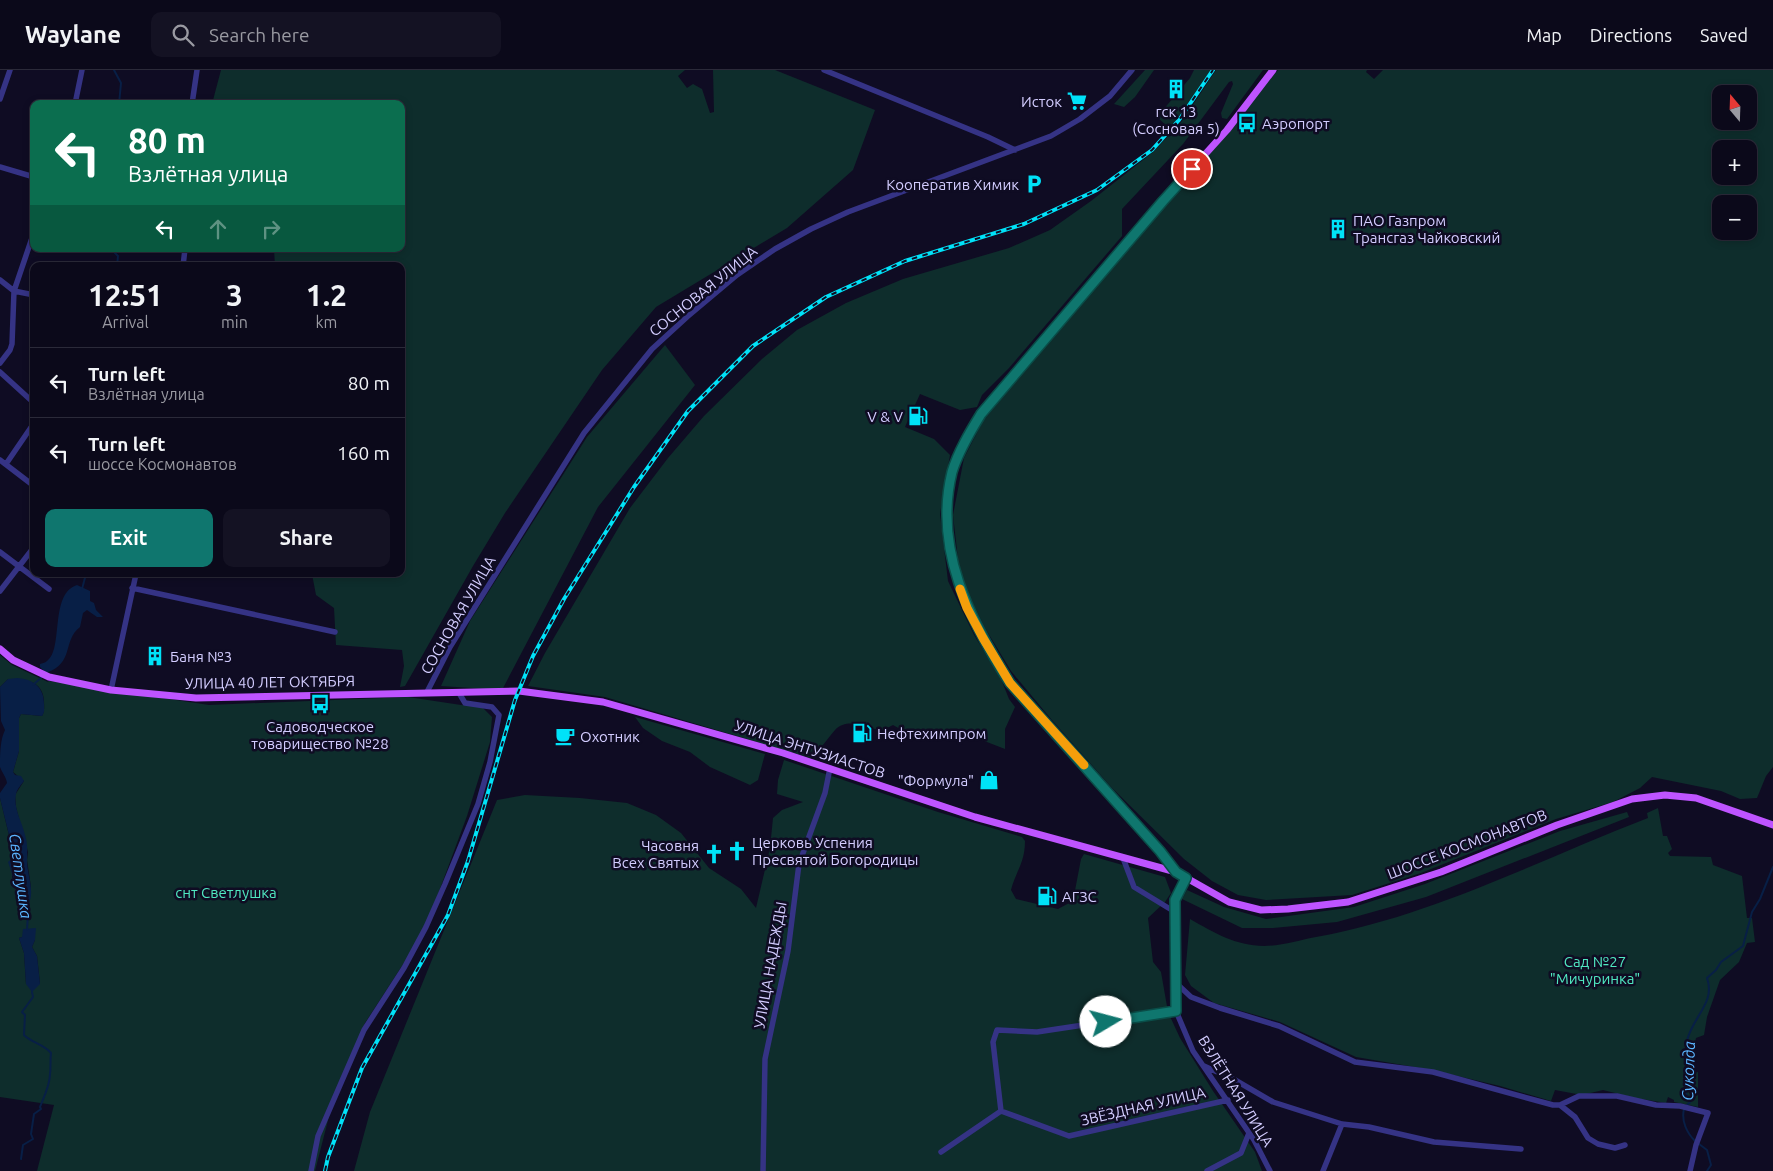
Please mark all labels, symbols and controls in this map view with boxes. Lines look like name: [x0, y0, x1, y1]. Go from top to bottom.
search box: [151, 12, 501, 57]
text: Waylane: [25, 21, 121, 48]
icon: search: [169, 21, 197, 49]
text: Search here: [209, 24, 309, 46]
text: Map: [1526, 25, 1562, 45]
text: Directions: [1590, 25, 1672, 45]
text: Saved: [1700, 25, 1748, 45]
building icon: гск 13 (Сосновая 5): [1165, 78, 1187, 100]
north arrow: [1712, 85, 1758, 130]
map controls: [1712, 85, 1757, 240]
supermarket icon: Исток: [1066, 90, 1088, 112]
place label: Исток: [1021, 93, 1062, 110]
place label: гск 13 (Сосновая 5): [1132, 103, 1220, 137]
bus stop icon: Аэропорт: [1236, 112, 1258, 134]
place label: Аэропорт: [1262, 115, 1330, 132]
icon: left: [45, 120, 110, 185]
text: 80 m: [128, 120, 206, 160]
button: +: [1712, 140, 1757, 185]
pin: [1171, 148, 1213, 190]
icon: arrive: [1178, 155, 1206, 183]
text: Взлётная улица: [128, 161, 288, 186]
parking icon: Кооператив Химик: [1023, 173, 1045, 195]
place label: Кооператив Химик: [886, 176, 1019, 193]
button: −: [1712, 195, 1757, 240]
place label: ПАО Газпром Трансгаз Чайковский: [1353, 212, 1500, 246]
icon: left: [151, 215, 179, 243]
icon: ahead: [204, 215, 232, 243]
icon: right: [257, 215, 285, 243]
building icon: ПАО Газпром Трансгаз Чайковский: [1327, 218, 1349, 240]
street label: СОСНОВАЯ УЛИЦА: [646, 242, 760, 340]
text: 12:51: [88, 278, 163, 312]
text: 3: [226, 278, 243, 312]
text: 1.2: [306, 278, 347, 312]
text: Arrival: [102, 313, 149, 331]
text: min: [221, 313, 248, 331]
text: km: [315, 313, 337, 331]
text: Turn left: [88, 363, 166, 385]
icon: left: [45, 369, 73, 397]
text: 80 m: [348, 372, 390, 394]
text: Взлётная улица: [88, 385, 205, 403]
fuel station icon: V & V: [907, 405, 929, 427]
place label: V & V: [867, 408, 903, 425]
text: Turn left: [88, 433, 166, 455]
icon: left: [45, 439, 73, 467]
text: 160 m: [337, 442, 390, 464]
text: шоссе Космонавтов: [88, 455, 237, 473]
button: Exit: [45, 509, 213, 567]
button: Share: [223, 509, 390, 567]
street label: СОСНОВАЯ УЛИЦА: [417, 553, 499, 677]
building icon: Баня №3: [144, 645, 166, 667]
place label: Баня №3: [170, 648, 232, 665]
street label: УЛИЦА 40 ЛЕТ ОКТЯБРЯ: [185, 672, 355, 692]
bus stop icon: Садоводческое товарищество №28: [309, 693, 331, 715]
street label: УЛИЦА ЭНТУЗИАСТОВ: [733, 717, 887, 781]
place label: Садоводческое товарищество №28: [251, 718, 389, 752]
fuel station icon: Нефтехимпром: [851, 722, 873, 744]
cafe icon: Охотник: [554, 725, 576, 747]
place label: Нефтехимпром: [877, 725, 986, 742]
place label: Охотник: [580, 728, 640, 745]
shop icon: "Формула": [978, 769, 1000, 791]
place label: "Формула": [898, 772, 974, 789]
street label: ШОССЕ КОСМОНАВТОВ: [1385, 806, 1549, 882]
water label: Светлушка: [6, 832, 36, 920]
place label: Церковь Успения Пресвятой Богородицы: [752, 834, 918, 868]
place label: Часовня Всех Святых: [612, 837, 699, 871]
church icon: Церковь Успения Пресвятой Богородицы: [726, 840, 748, 862]
church icon: Часовня Всех Святых: [703, 843, 725, 865]
park label: снт Светлушка: [175, 884, 277, 901]
fuel station icon: АГЗС: [1036, 885, 1058, 907]
place label: АГЗС: [1062, 888, 1097, 905]
street label: УЛИЦА НАДЕЖДЫ: [750, 900, 790, 1030]
park label: Сад №27 "Мичуринка": [1550, 953, 1640, 987]
position arrow: [1079, 995, 1131, 1047]
street label: ВЗЛЁТНАЯ УЛИЦА: [1195, 1032, 1277, 1150]
water label: Суколда: [1678, 1040, 1698, 1101]
street label: ЗВЁЗДНАЯ УЛИЦА: [1079, 1083, 1207, 1129]

